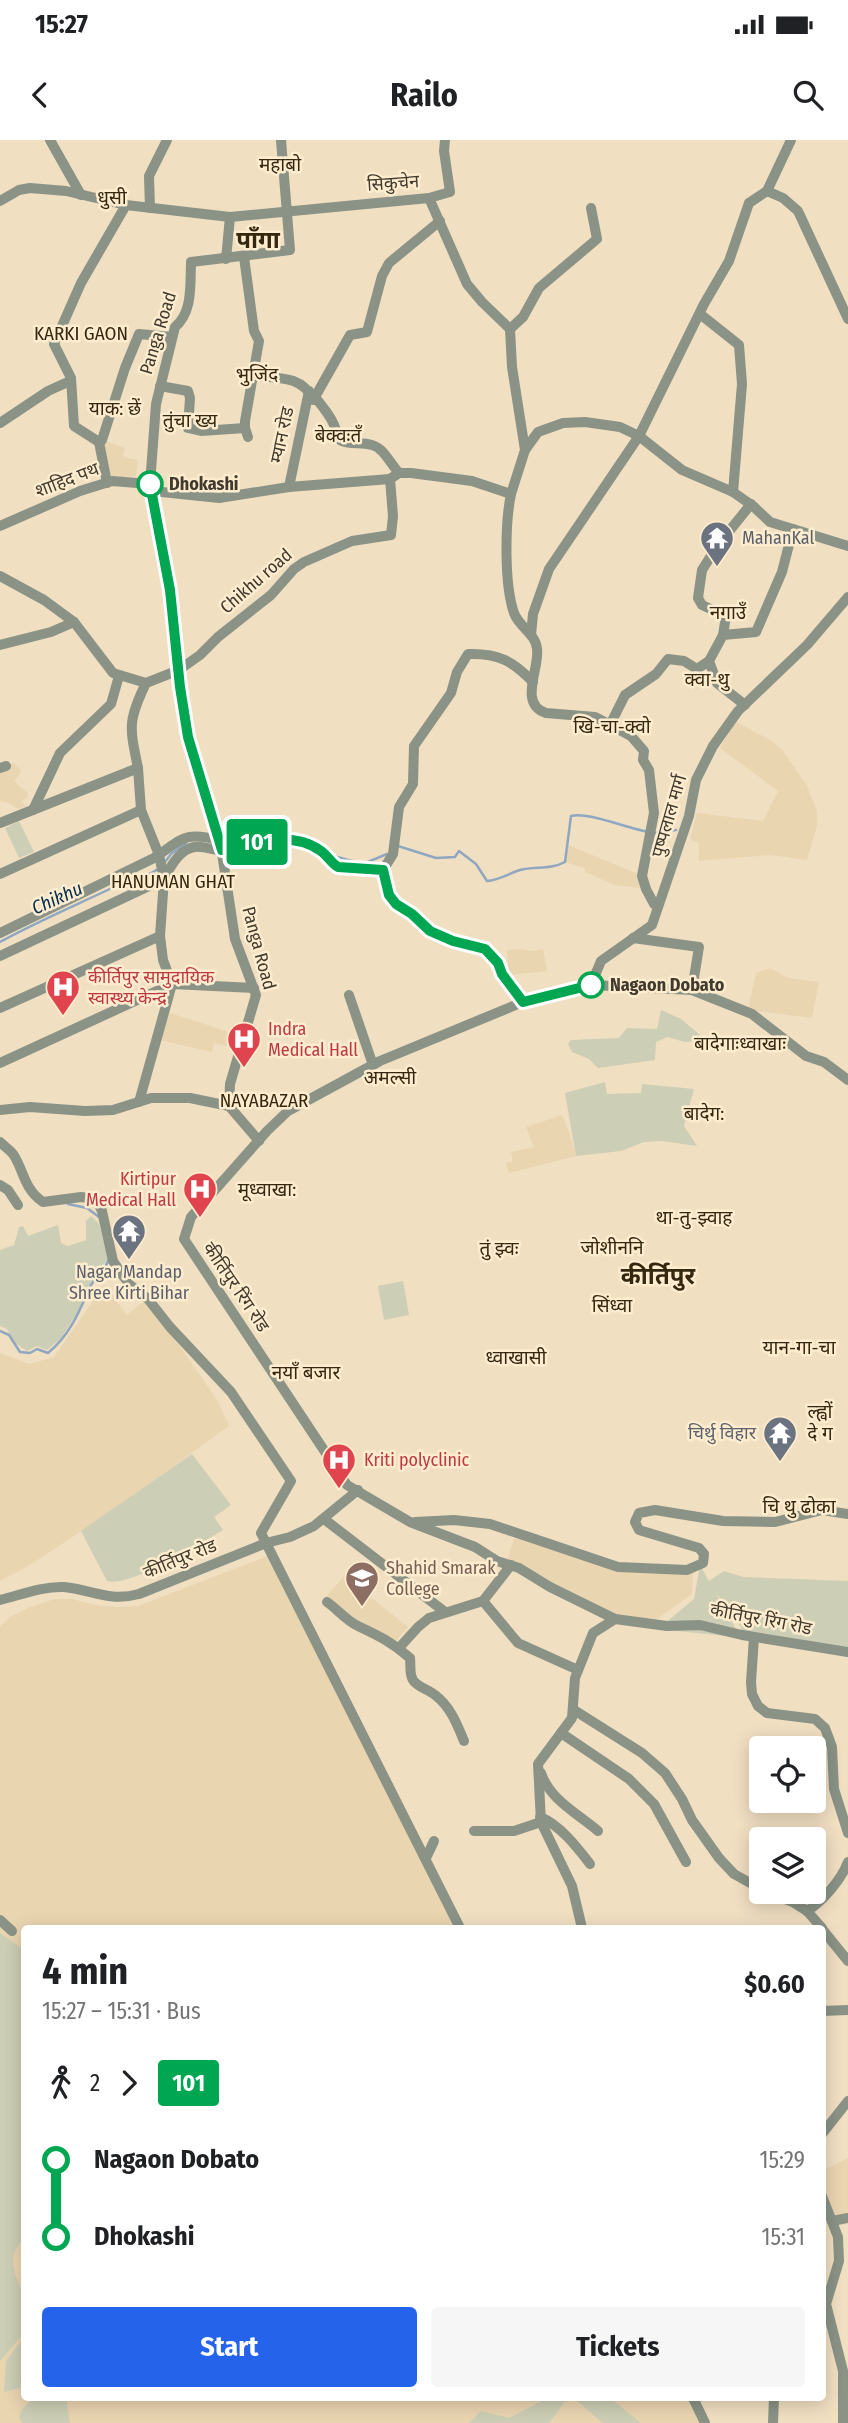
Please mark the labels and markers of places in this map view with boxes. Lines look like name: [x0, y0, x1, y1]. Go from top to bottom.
marker: Dhokashi: [137, 471, 163, 497]
place label: Dhokashi: [169, 473, 238, 495]
temple icon: MahanKal: [698, 519, 736, 568]
place label: MahanKal: [742, 527, 814, 549]
place label: कीर्तिपुर सामुदायिक स्वास्थ्य केन्द्र: [88, 966, 215, 1009]
hospital icon: कीर्तिपुर सामुदायिक स्वास्थ्य केन्द्र: [44, 968, 82, 1017]
marker: Nagaon Dobato: [578, 972, 604, 998]
place label: Nagaon Dobato: [610, 974, 725, 996]
place label: Indra Medical Hall: [268, 1018, 358, 1061]
hospital icon: Indra Medical Hall: [225, 1020, 263, 1069]
place label: Kirtipur Medical Hall: [86, 1168, 177, 1211]
hospital icon: Kirtipur Medical Hall: [181, 1170, 219, 1219]
temple icon: Nagar Mandap Shree Kirti Bihar: [110, 1212, 148, 1261]
place label: Nagar Mandap Shree Kirti Bihar: [69, 1261, 190, 1304]
temple icon: चिर्थु विहार: [761, 1414, 799, 1463]
place label: चिर्थु विहार: [688, 1422, 757, 1445]
hospital icon: Kriti polyclinic: [320, 1441, 358, 1490]
place label: Kriti polyclinic: [364, 1449, 470, 1471]
place label: Shahid Smarak College: [386, 1557, 496, 1600]
school or university icon: Shahid Smarak College: [343, 1559, 381, 1608]

